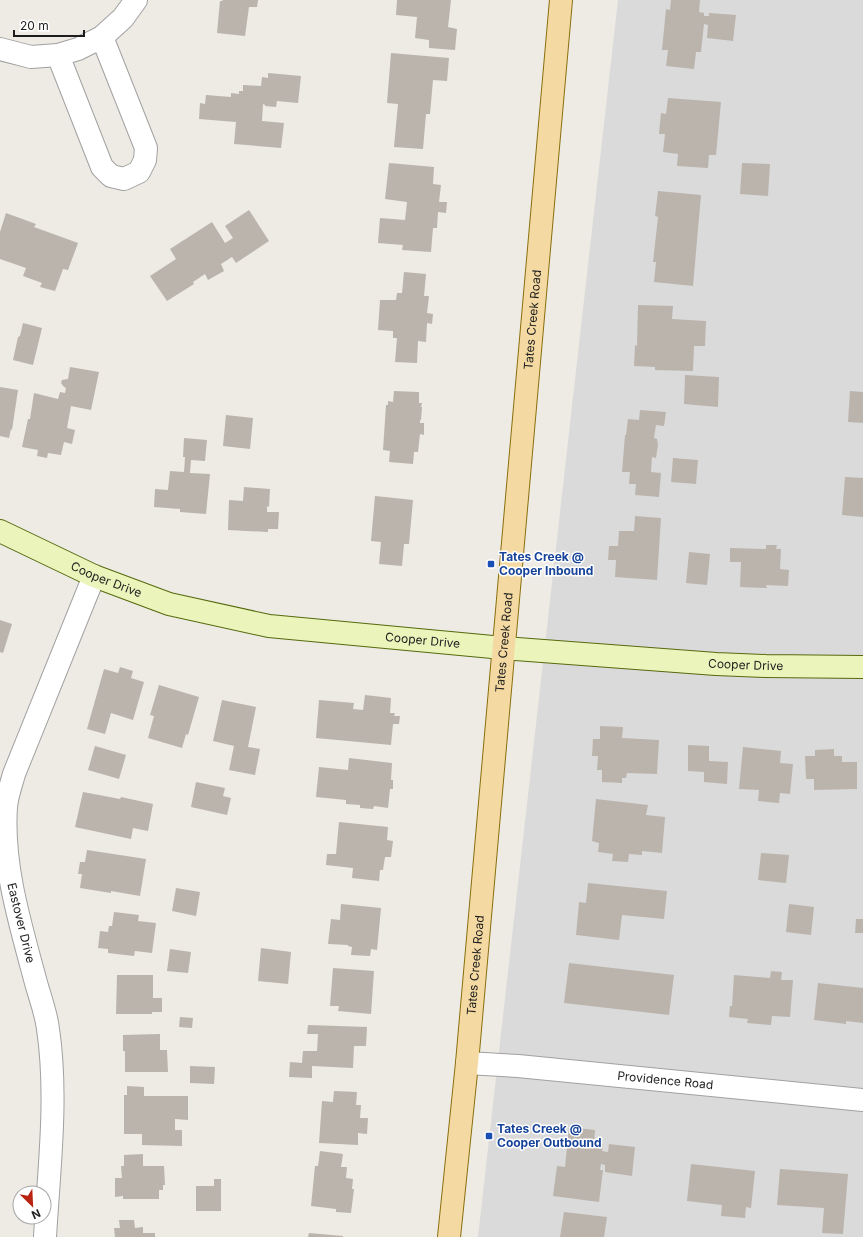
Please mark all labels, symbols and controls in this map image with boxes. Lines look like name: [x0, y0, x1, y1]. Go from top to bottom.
scale bar: [14, 12, 84, 38]
text: 20 m: [20, 18, 49, 33]
street label: Tates Creek Road: [520, 269, 544, 370]
place label: Tates Creek @ Cooper Inbound: [499, 549, 593, 578]
street label: Cooper Drive: [69, 558, 144, 600]
marker: Tates Creek @ Cooper Inbound: [486, 559, 496, 569]
street label: Tates Creek Road: [492, 592, 516, 693]
street label: Cooper Drive: [385, 629, 461, 651]
street label: Cooper Drive: [708, 655, 783, 673]
street label: Eastover Drive: [4, 881, 39, 965]
street label: Tates Creek Road: [463, 915, 487, 1016]
street label: Providence Road: [617, 1068, 714, 1092]
place label: Tates Creek @ Cooper Outbound: [497, 1121, 602, 1150]
marker: Tates Creek @ Cooper Outbound: [484, 1131, 494, 1141]
north arrow: [12, 1185, 52, 1225]
text: N: [29, 1206, 43, 1222]

